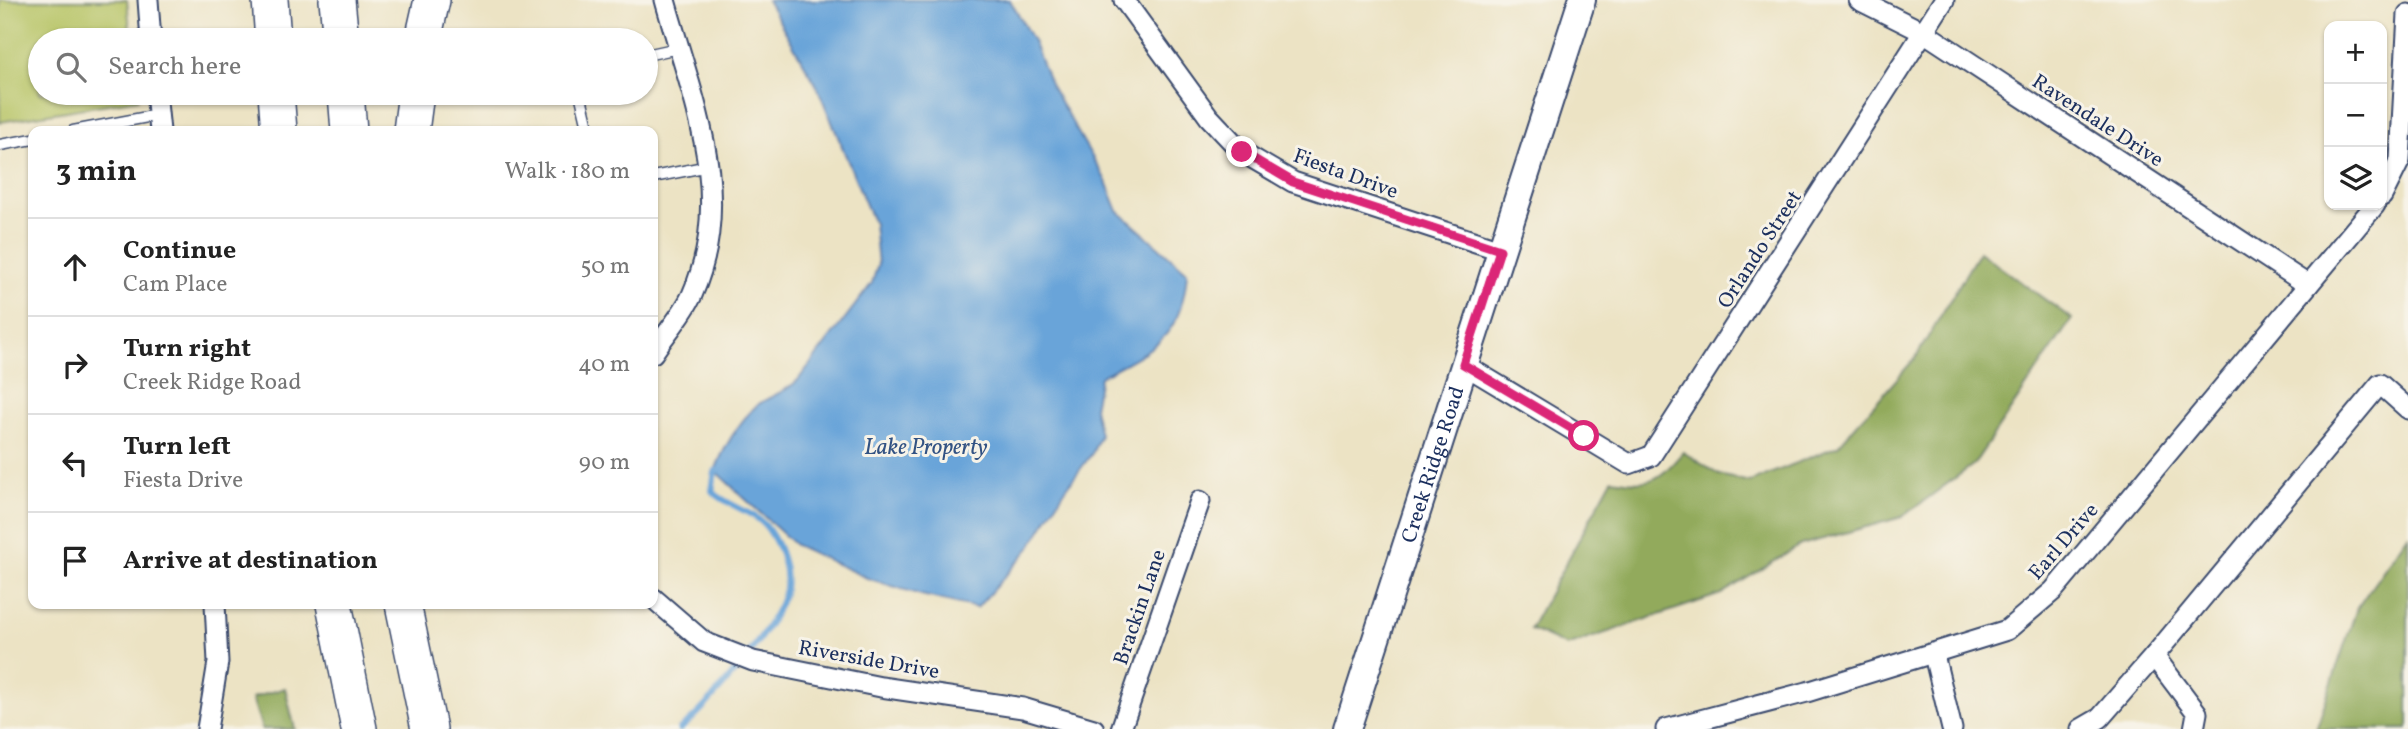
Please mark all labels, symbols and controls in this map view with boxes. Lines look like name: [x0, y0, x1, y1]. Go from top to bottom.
map controls: [2324, 21, 2387, 210]
button: +: [2324, 21, 2387, 84]
search box: [28, 28, 658, 105]
icon: search: [52, 48, 90, 86]
text: Search here: [108, 49, 241, 85]
street label: Ravendale Drive: [2026, 68, 2169, 175]
button: −: [2324, 84, 2387, 147]
route end: [1226, 136, 1257, 167]
street label: Fiesta Drive: [1289, 142, 1402, 207]
button: layers: [2324, 147, 2387, 210]
text: 3 min: [56, 151, 137, 193]
text: Walk · 180 m: [505, 156, 630, 188]
street label: Orlando Street: [1711, 185, 1809, 315]
text: Continue: [123, 233, 236, 269]
icon: ahead: [56, 248, 94, 286]
text: 50 m: [581, 251, 630, 283]
text: Cam Place: [123, 269, 227, 301]
text: Turn right: [123, 331, 251, 367]
icon: right: [56, 346, 94, 384]
text: 40 m: [578, 349, 630, 381]
text: Creek Ridge Road: [123, 367, 301, 399]
street label: Creek Ridge Road: [1395, 383, 1473, 547]
route start: [1568, 420, 1599, 451]
text: Turn left: [123, 429, 231, 465]
water label: Lake Property: [864, 432, 988, 464]
icon: left: [56, 444, 94, 482]
text: 90 m: [579, 447, 630, 479]
text: Fiesta Drive: [123, 465, 243, 497]
street label: Earl Drive: [2022, 497, 2106, 587]
icon: arrive: [56, 542, 94, 580]
text: Arrive at destination: [123, 543, 378, 579]
street label: Brackin Lane: [1107, 546, 1174, 669]
street label: Riverside Drive: [796, 634, 942, 687]

